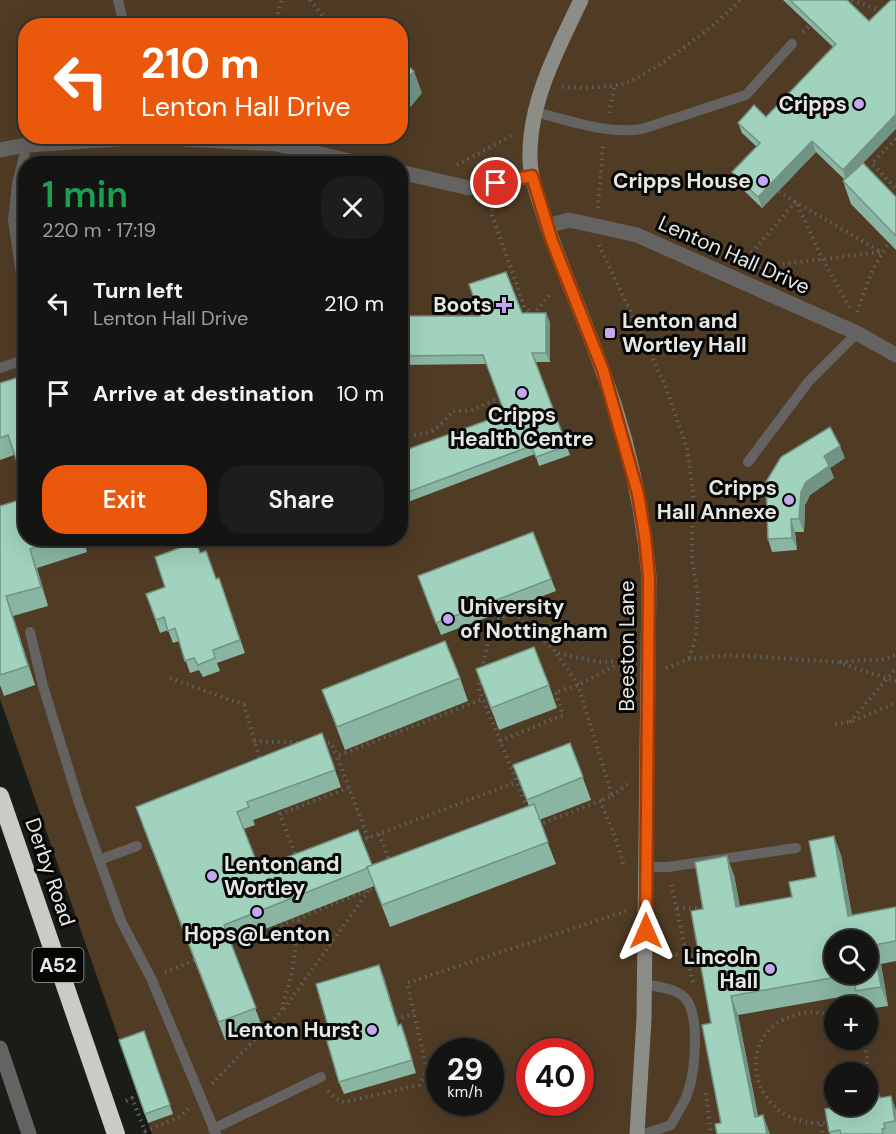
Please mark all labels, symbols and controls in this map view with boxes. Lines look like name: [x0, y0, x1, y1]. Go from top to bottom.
text: 210 m: [141, 36, 259, 91]
icon: left: [42, 42, 120, 120]
text: Lenton Hall Drive: [141, 89, 351, 124]
place label: Cripps: [778, 90, 847, 118]
marker: Cripps: [852, 97, 866, 111]
pin: [470, 157, 521, 208]
icon: arrive: [479, 166, 512, 199]
place label: Cripps House: [613, 167, 751, 195]
text: 1 min: [42, 171, 128, 218]
marker: Cripps House: [756, 174, 770, 188]
button: close: [321, 176, 384, 239]
street label: Lenton Hall Drive: [654, 209, 814, 301]
text: 220 m · 17:19: [42, 217, 156, 243]
text: Turn left: [93, 276, 183, 305]
icon: left: [42, 287, 75, 320]
text: 210 m: [324, 289, 384, 318]
place label: Boots: [433, 291, 492, 319]
marker: Boots: [497, 298, 511, 312]
text: Lenton Hall Drive: [93, 305, 248, 331]
place label: Lenton and Wortley Hall: [622, 307, 747, 359]
marker: Lenton and Wortley Hall: [603, 326, 617, 340]
icon: arrive: [42, 377, 75, 410]
text: Arrive at destination: [93, 379, 314, 408]
text: 10 m: [337, 379, 384, 408]
marker: Cripps Health Centre: [515, 386, 529, 400]
place label: Cripps Health Centre: [450, 401, 594, 453]
button: Exit: [42, 465, 207, 534]
button: Share: [219, 465, 384, 534]
place label: Cripps Hall Annexe: [657, 474, 777, 526]
marker: Cripps Hall Annexe: [782, 493, 796, 507]
street label: Beeston Lane: [613, 580, 641, 712]
place label: University of Nottingham: [460, 593, 608, 645]
marker: University of Nottingham: [441, 612, 455, 626]
street label: Derby Road: [18, 814, 82, 930]
place label: Lenton and Wortley: [224, 850, 339, 902]
marker: Lenton and Wortley: [205, 869, 219, 883]
position arrow: [614, 899, 678, 963]
marker: Hops@Lenton: [250, 905, 264, 919]
place label: Hops@Lenton: [184, 920, 330, 948]
map controls: [824, 930, 878, 1116]
button: search: [824, 930, 878, 984]
place label: Lincoln Hall: [683, 943, 758, 995]
road number: A52: [32, 948, 84, 982]
marker: Lincoln Hall: [763, 962, 777, 976]
button: +: [824, 996, 878, 1050]
place label: Lenton Hurst: [227, 1016, 360, 1044]
marker: Lenton Hurst: [365, 1023, 379, 1037]
speed limit sign: 40: [516, 1038, 594, 1116]
text: 29: [447, 1050, 483, 1089]
button: −: [824, 1062, 878, 1116]
text: km/h: [447, 1082, 483, 1102]

